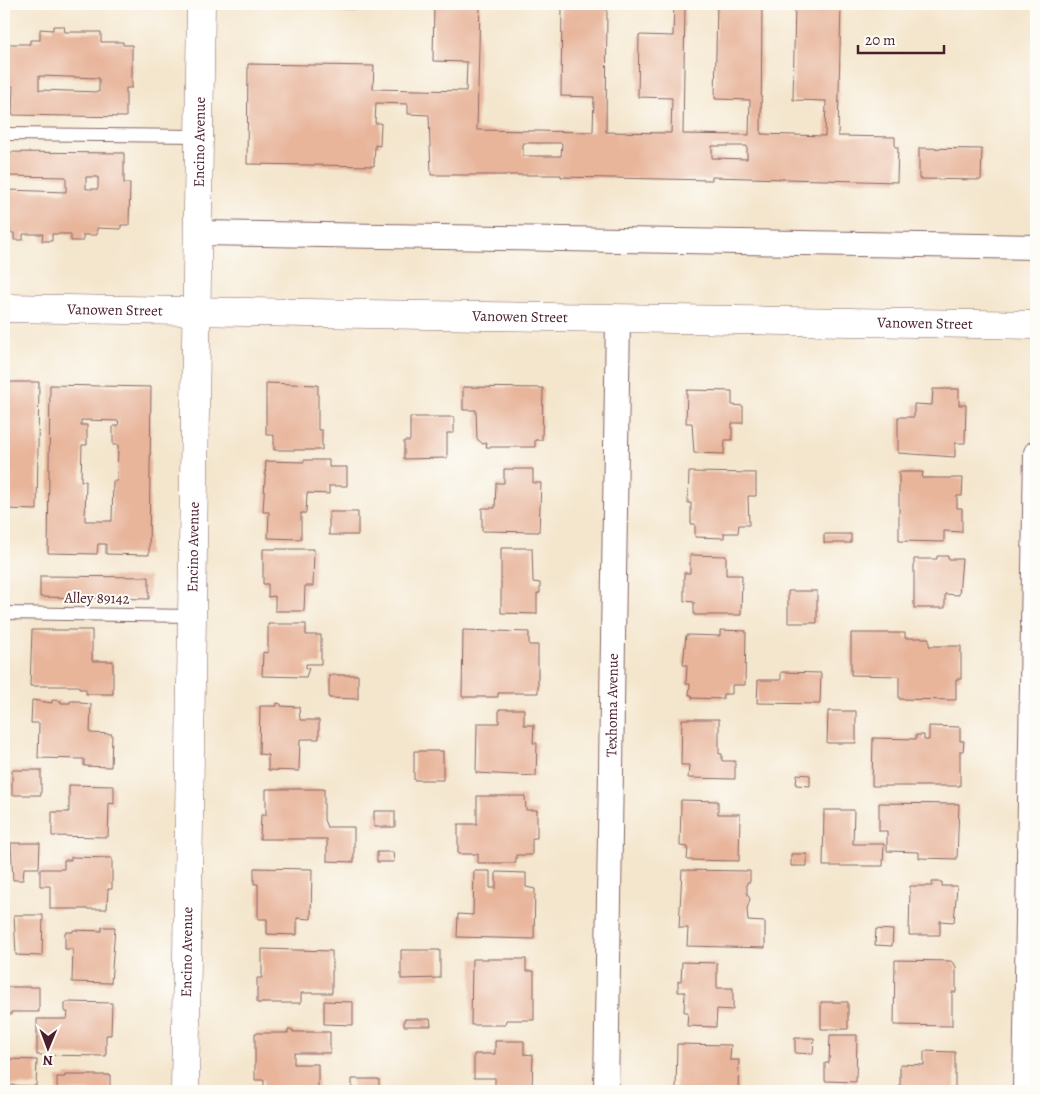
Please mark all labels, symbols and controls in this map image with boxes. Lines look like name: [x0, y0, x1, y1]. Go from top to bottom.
scale bar: [858, 22, 944, 54]
text: 20 m: [865, 30, 896, 50]
street label: Encino Avenue: [189, 96, 210, 188]
street label: Vanowen Street: [66, 299, 163, 321]
street label: Vanowen Street: [471, 306, 568, 327]
street label: Vanowen Street: [876, 312, 973, 334]
street label: Encino Avenue: [182, 501, 204, 593]
street label: Alley 89142: [63, 587, 130, 609]
street label: Texhoma Avenue: [601, 653, 623, 757]
street label: Encino Avenue: [176, 906, 197, 998]
north arrow: [22, 1022, 72, 1072]
text: N: [43, 1051, 53, 1070]

